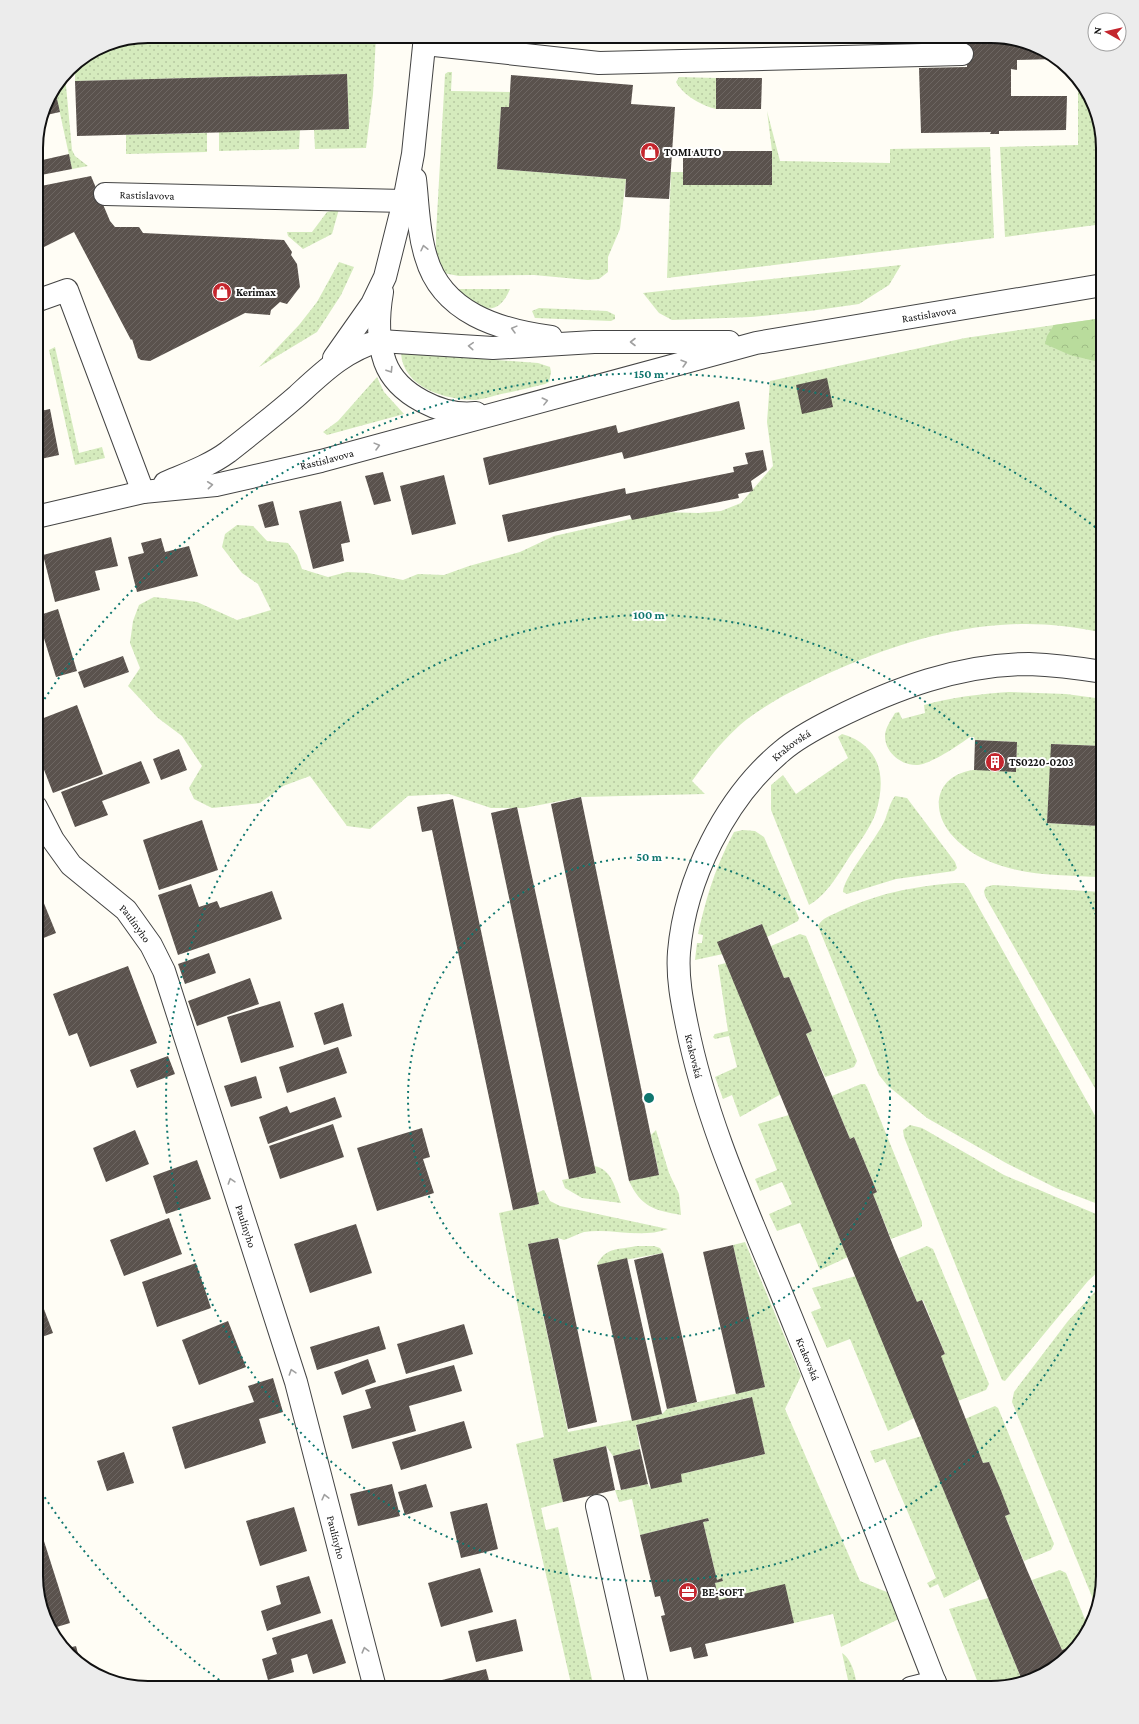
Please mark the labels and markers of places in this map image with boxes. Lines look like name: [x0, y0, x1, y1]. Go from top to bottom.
shop icon: TOMI AUTO: [639, 141, 661, 163]
place label: TOMI AUTO: [664, 146, 722, 158]
shop icon: Kerimax: [211, 281, 233, 303]
place label: Kerimax: [236, 286, 276, 298]
building icon: TS0220-0203: [984, 751, 1006, 773]
place label: TS0220-0203: [1009, 756, 1074, 768]
centre of rings: [642, 1091, 656, 1105]
office icon: BE-SOFT: [677, 1581, 699, 1603]
place label: BE-SOFT: [702, 1586, 745, 1598]

